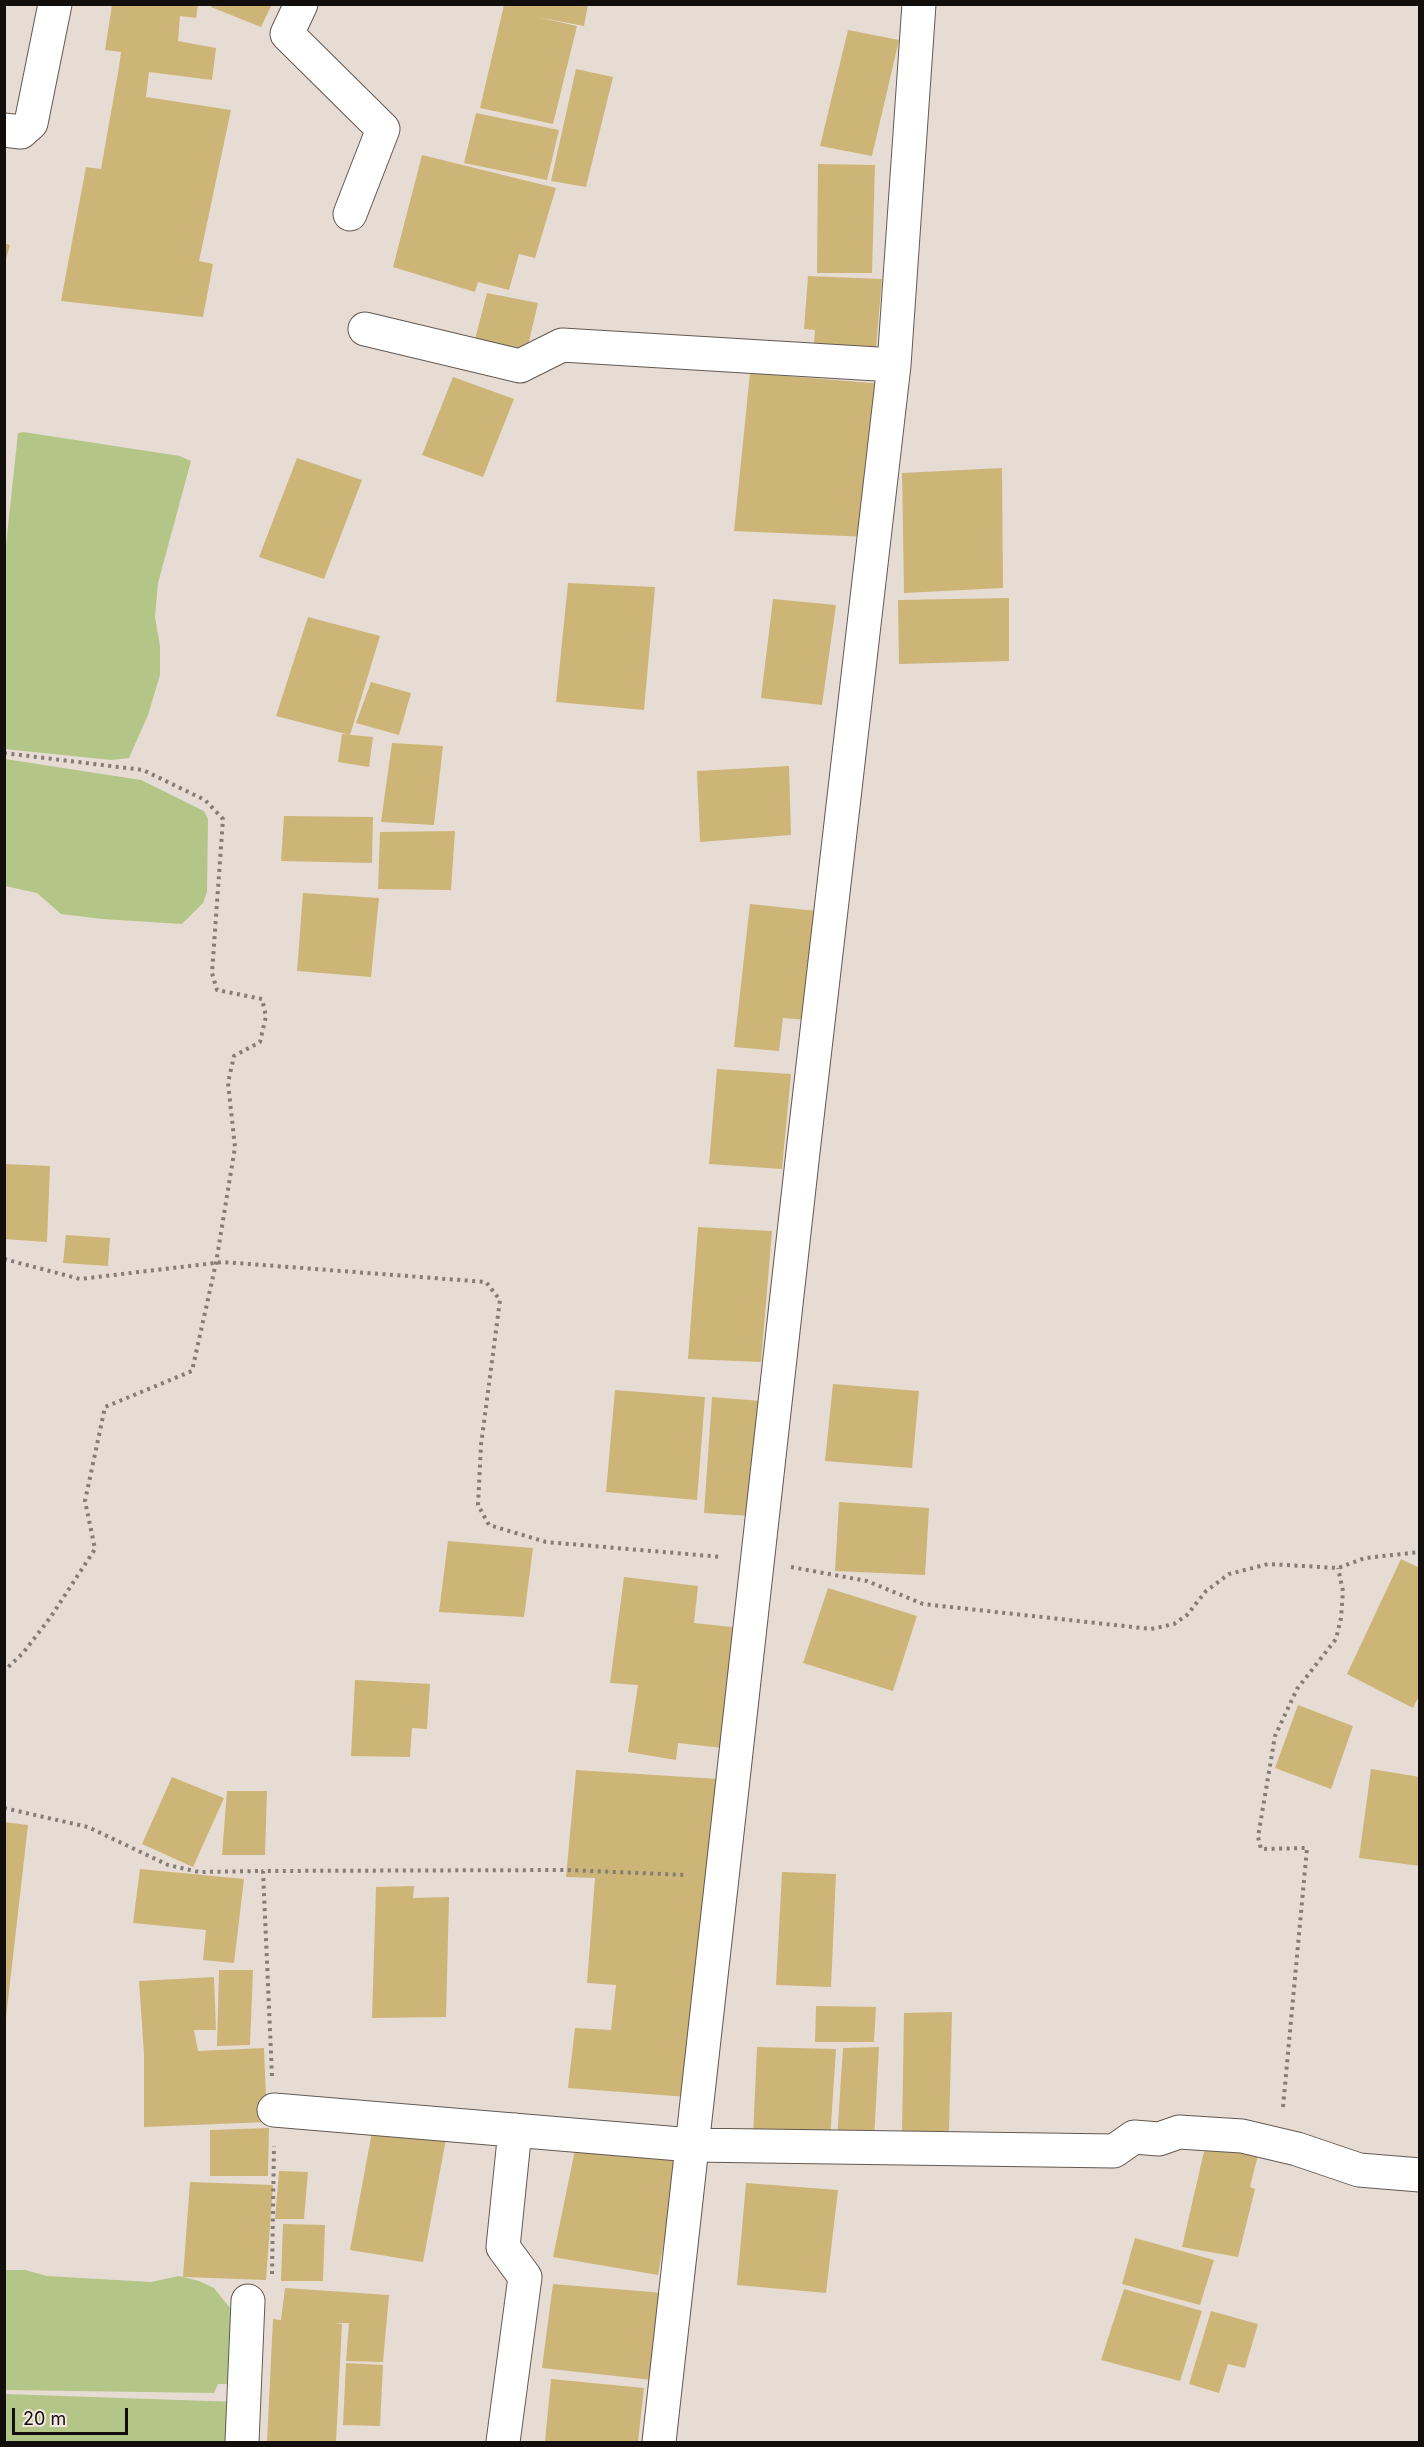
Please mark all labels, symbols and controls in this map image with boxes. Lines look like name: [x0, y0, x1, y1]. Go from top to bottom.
scale bar: [15, 2396, 130, 2434]
text: 20 m: [23, 2408, 66, 2429]

